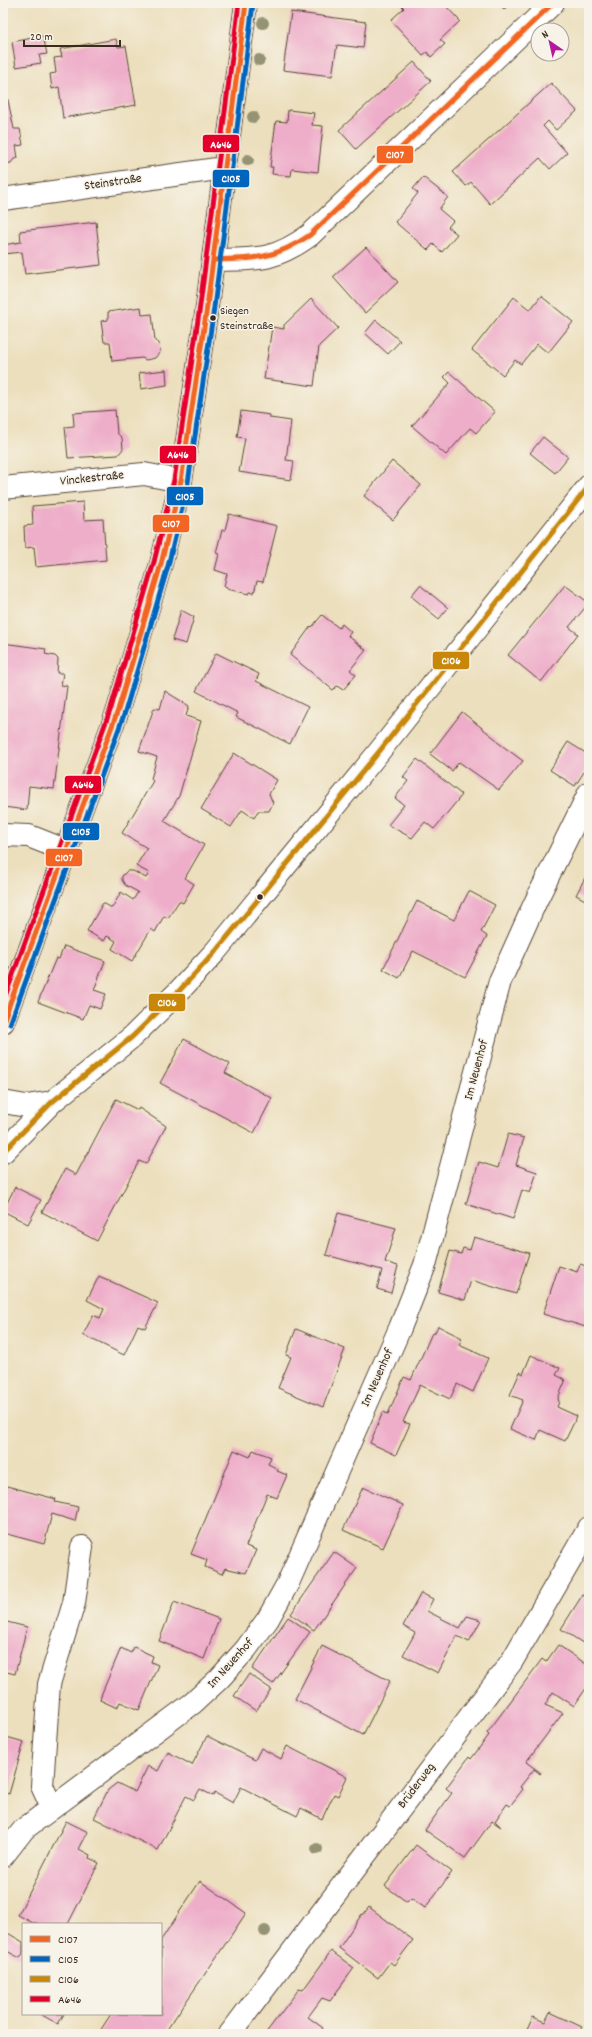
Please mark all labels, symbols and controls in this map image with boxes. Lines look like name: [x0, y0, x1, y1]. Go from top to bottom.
scale bar: [24, 22, 120, 48]
north arrow: [530, 22, 570, 62]
text: N: [539, 27, 553, 44]
text: 20 m: [30, 29, 53, 46]
line badge: A646: [202, 134, 240, 153]
text: A646: [210, 138, 232, 154]
line badge: C107: [376, 145, 414, 164]
text: C107: [386, 148, 405, 164]
line badge: C105: [212, 169, 250, 188]
street label: Steinstraße: [83, 170, 143, 196]
text: C105: [222, 172, 240, 188]
place label: Siegen Steinstraße: [220, 303, 273, 335]
marker: Siegen Steinstraße: [208, 313, 218, 323]
line badge: A646: [159, 445, 197, 464]
text: A646: [167, 448, 189, 464]
street label: Vinckestraße: [59, 466, 125, 492]
line badge: C105: [166, 486, 204, 506]
text: C105: [176, 490, 194, 506]
line badge: C107: [152, 514, 190, 533]
text: C107: [162, 517, 181, 533]
line badge: C106: [432, 651, 470, 670]
text: C106: [441, 654, 461, 670]
line badge: A646: [64, 775, 102, 794]
text: A646: [72, 778, 94, 794]
line badge: C105: [62, 822, 100, 841]
text: C105: [72, 825, 90, 841]
line badge: C107: [45, 848, 83, 867]
text: C107: [55, 851, 74, 867]
unlabelled marker: [255, 892, 265, 902]
line badge: C106: [148, 993, 186, 1012]
text: C106: [157, 996, 177, 1012]
street label: Im Neuenhof: [460, 1037, 494, 1102]
street label: Im Neuenhof: [357, 1346, 399, 1410]
street label: Im Neuenhof: [203, 1634, 259, 1693]
street label: Brüderweg: [393, 1759, 441, 1813]
legend: [22, 1923, 162, 2015]
text: C107: [58, 1932, 78, 1949]
text: C105: [58, 1952, 79, 1969]
text: C106: [58, 1972, 79, 1989]
text: A646: [58, 1992, 81, 2009]

